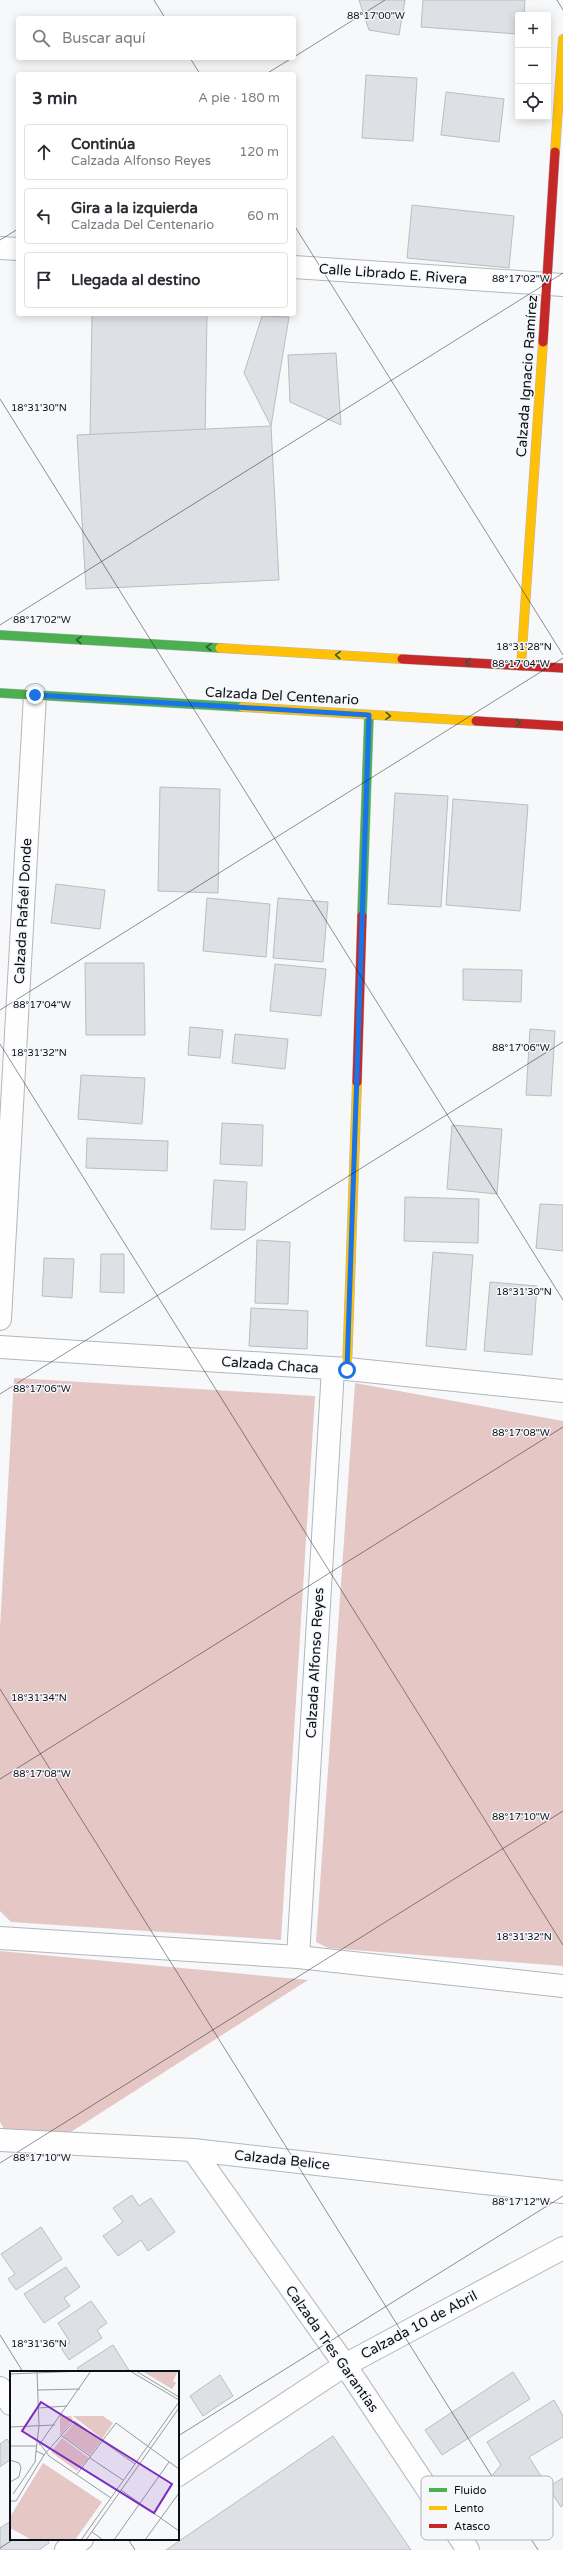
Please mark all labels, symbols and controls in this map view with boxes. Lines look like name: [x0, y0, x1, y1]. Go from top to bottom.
text: 88°17'00"W: [347, 10, 405, 22]
map controls: [515, 12, 551, 120]
button: +: [515, 12, 551, 48]
search box: [16, 16, 296, 60]
icon: search: [30, 27, 52, 49]
text: Buscar aquí: [62, 29, 145, 47]
button: −: [515, 48, 551, 84]
button: locate: [515, 84, 551, 120]
text: 3 min: [32, 88, 77, 109]
text: A pie · 180 m: [198, 90, 280, 106]
text: Continúa: [71, 135, 135, 153]
icon: ahead: [33, 141, 55, 163]
text: 120 m: [239, 144, 279, 160]
text: Calzada Alfonso Reyes: [71, 153, 211, 169]
text: Gira a la izquierda: [71, 199, 198, 217]
icon: left: [33, 205, 55, 227]
text: 60 m: [247, 208, 279, 224]
text: Calzada Del Centenario: [71, 217, 214, 233]
street label: Calle Librado E. Rivera: [318, 260, 468, 288]
icon: arrive: [33, 269, 55, 291]
text: Llegada al destino: [71, 271, 200, 289]
text: 88°17'02"W: [492, 273, 550, 285]
street label: Calzada Ignacio Ramírez: [513, 294, 541, 458]
text: 18°31'30"N: [11, 402, 67, 414]
text: 88°17'02"W: [13, 614, 71, 626]
one-way arrow: [76, 635, 82, 644]
text: 18°31'28"N: [496, 641, 552, 653]
one-way arrow: [206, 643, 212, 652]
one-way arrow: [335, 650, 341, 659]
one-way arrow: [465, 658, 471, 667]
text: 88°17'04"W: [492, 658, 550, 670]
street label: Calzada Del Centenario: [205, 683, 359, 709]
route end: [26, 686, 44, 704]
one-way arrow: [385, 712, 391, 720]
one-way arrow: [515, 719, 521, 728]
street label: Calzada Rafaél Donde: [11, 838, 35, 984]
text: 88°17'04"W: [13, 999, 71, 1011]
text: 88°17'06"W: [492, 1042, 550, 1054]
text: 18°31'32"N: [11, 1047, 67, 1059]
text: 18°31'30"N: [496, 1286, 552, 1298]
street label: Calzada Chaca: [221, 1353, 319, 1377]
route start: [338, 1361, 356, 1379]
text: 88°17'06"W: [13, 1383, 71, 1395]
text: 88°17'08"W: [492, 1427, 550, 1439]
street label: Calzada Alfonso Reyes: [303, 1587, 327, 1739]
text: 18°31'34"N: [11, 1692, 67, 1704]
text: 88°17'08"W: [13, 1768, 71, 1780]
text: 88°17'10"W: [492, 1811, 550, 1823]
text: 18°31'32"N: [496, 1931, 552, 1943]
street label: Calzada Belice: [233, 2147, 331, 2173]
text: 88°17'10"W: [13, 2152, 71, 2164]
text: 88°17'12"W: [492, 2196, 550, 2208]
street label: Calzada Tres Garantías: [282, 2282, 382, 2416]
street label: Calzada 10 de Abril: [358, 2287, 480, 2363]
text: 18°31'36"N: [11, 2338, 67, 2350]
inset map: [10, 2371, 179, 2540]
legend: [421, 2476, 553, 2540]
text: Fluido: [454, 2484, 487, 2497]
text: Lento: [454, 2502, 484, 2515]
text: Atasco: [454, 2520, 490, 2533]

